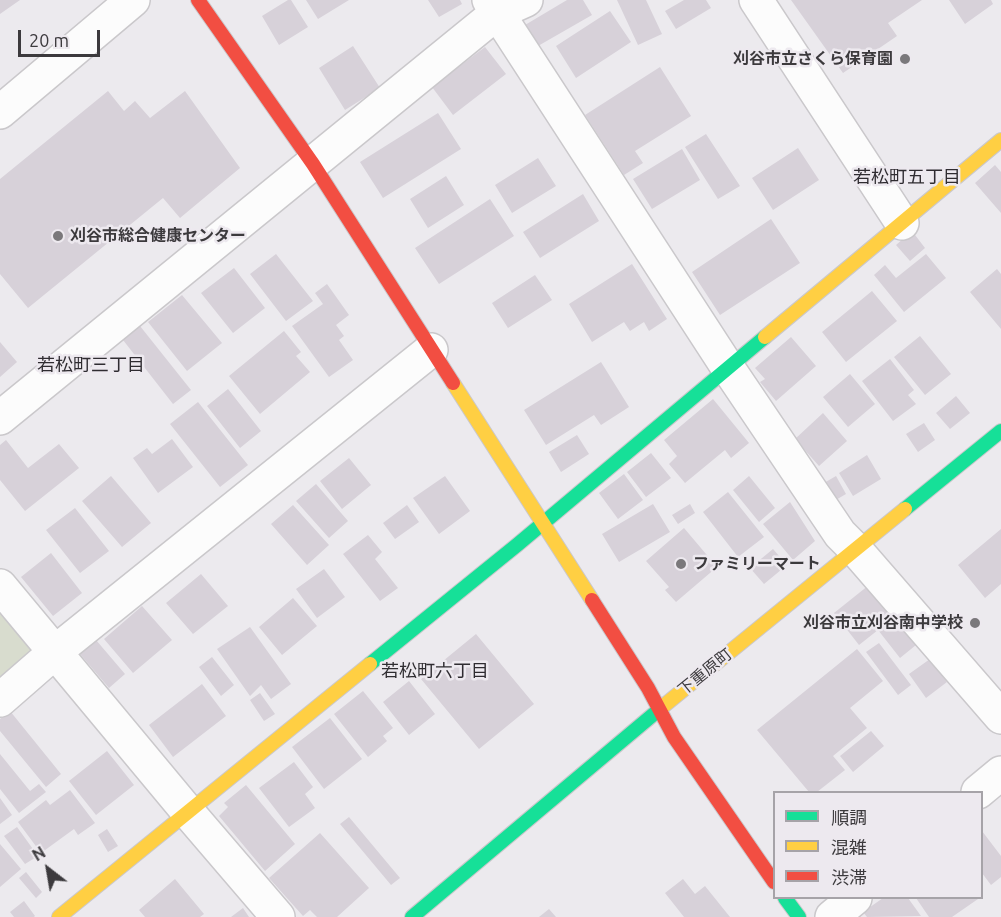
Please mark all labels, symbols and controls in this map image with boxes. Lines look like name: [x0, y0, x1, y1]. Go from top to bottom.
scale bar: [21, 18, 104, 56]
text: 20 m: [29, 30, 69, 50]
place label: 刈谷市立さくら保育園: [733, 49, 893, 69]
marker: 刈谷市立さくら保育園: [898, 52, 912, 66]
district label: 若松町五丁目: [853, 166, 961, 188]
place label: 刈谷市総合健康センター: [70, 226, 246, 246]
marker: 刈谷市総合健康センター: [51, 229, 65, 243]
district label: 若松町三丁目: [37, 354, 145, 376]
place label: ファミリーマート: [693, 554, 821, 574]
marker: ファミリーマート: [674, 557, 688, 571]
place label: 刈谷市立刈谷南中学校: [803, 613, 963, 633]
marker: 刈谷市立刈谷南中学校: [968, 616, 982, 630]
street label: 下重原町: [674, 644, 736, 700]
district label: 若松町六丁目: [381, 660, 489, 682]
legend: [773, 791, 983, 899]
text: 順調: [831, 807, 867, 827]
text: 混雑: [831, 837, 867, 857]
north arrow: [18, 839, 78, 899]
text: N: [29, 843, 48, 864]
text: 渋滞: [831, 867, 867, 887]

